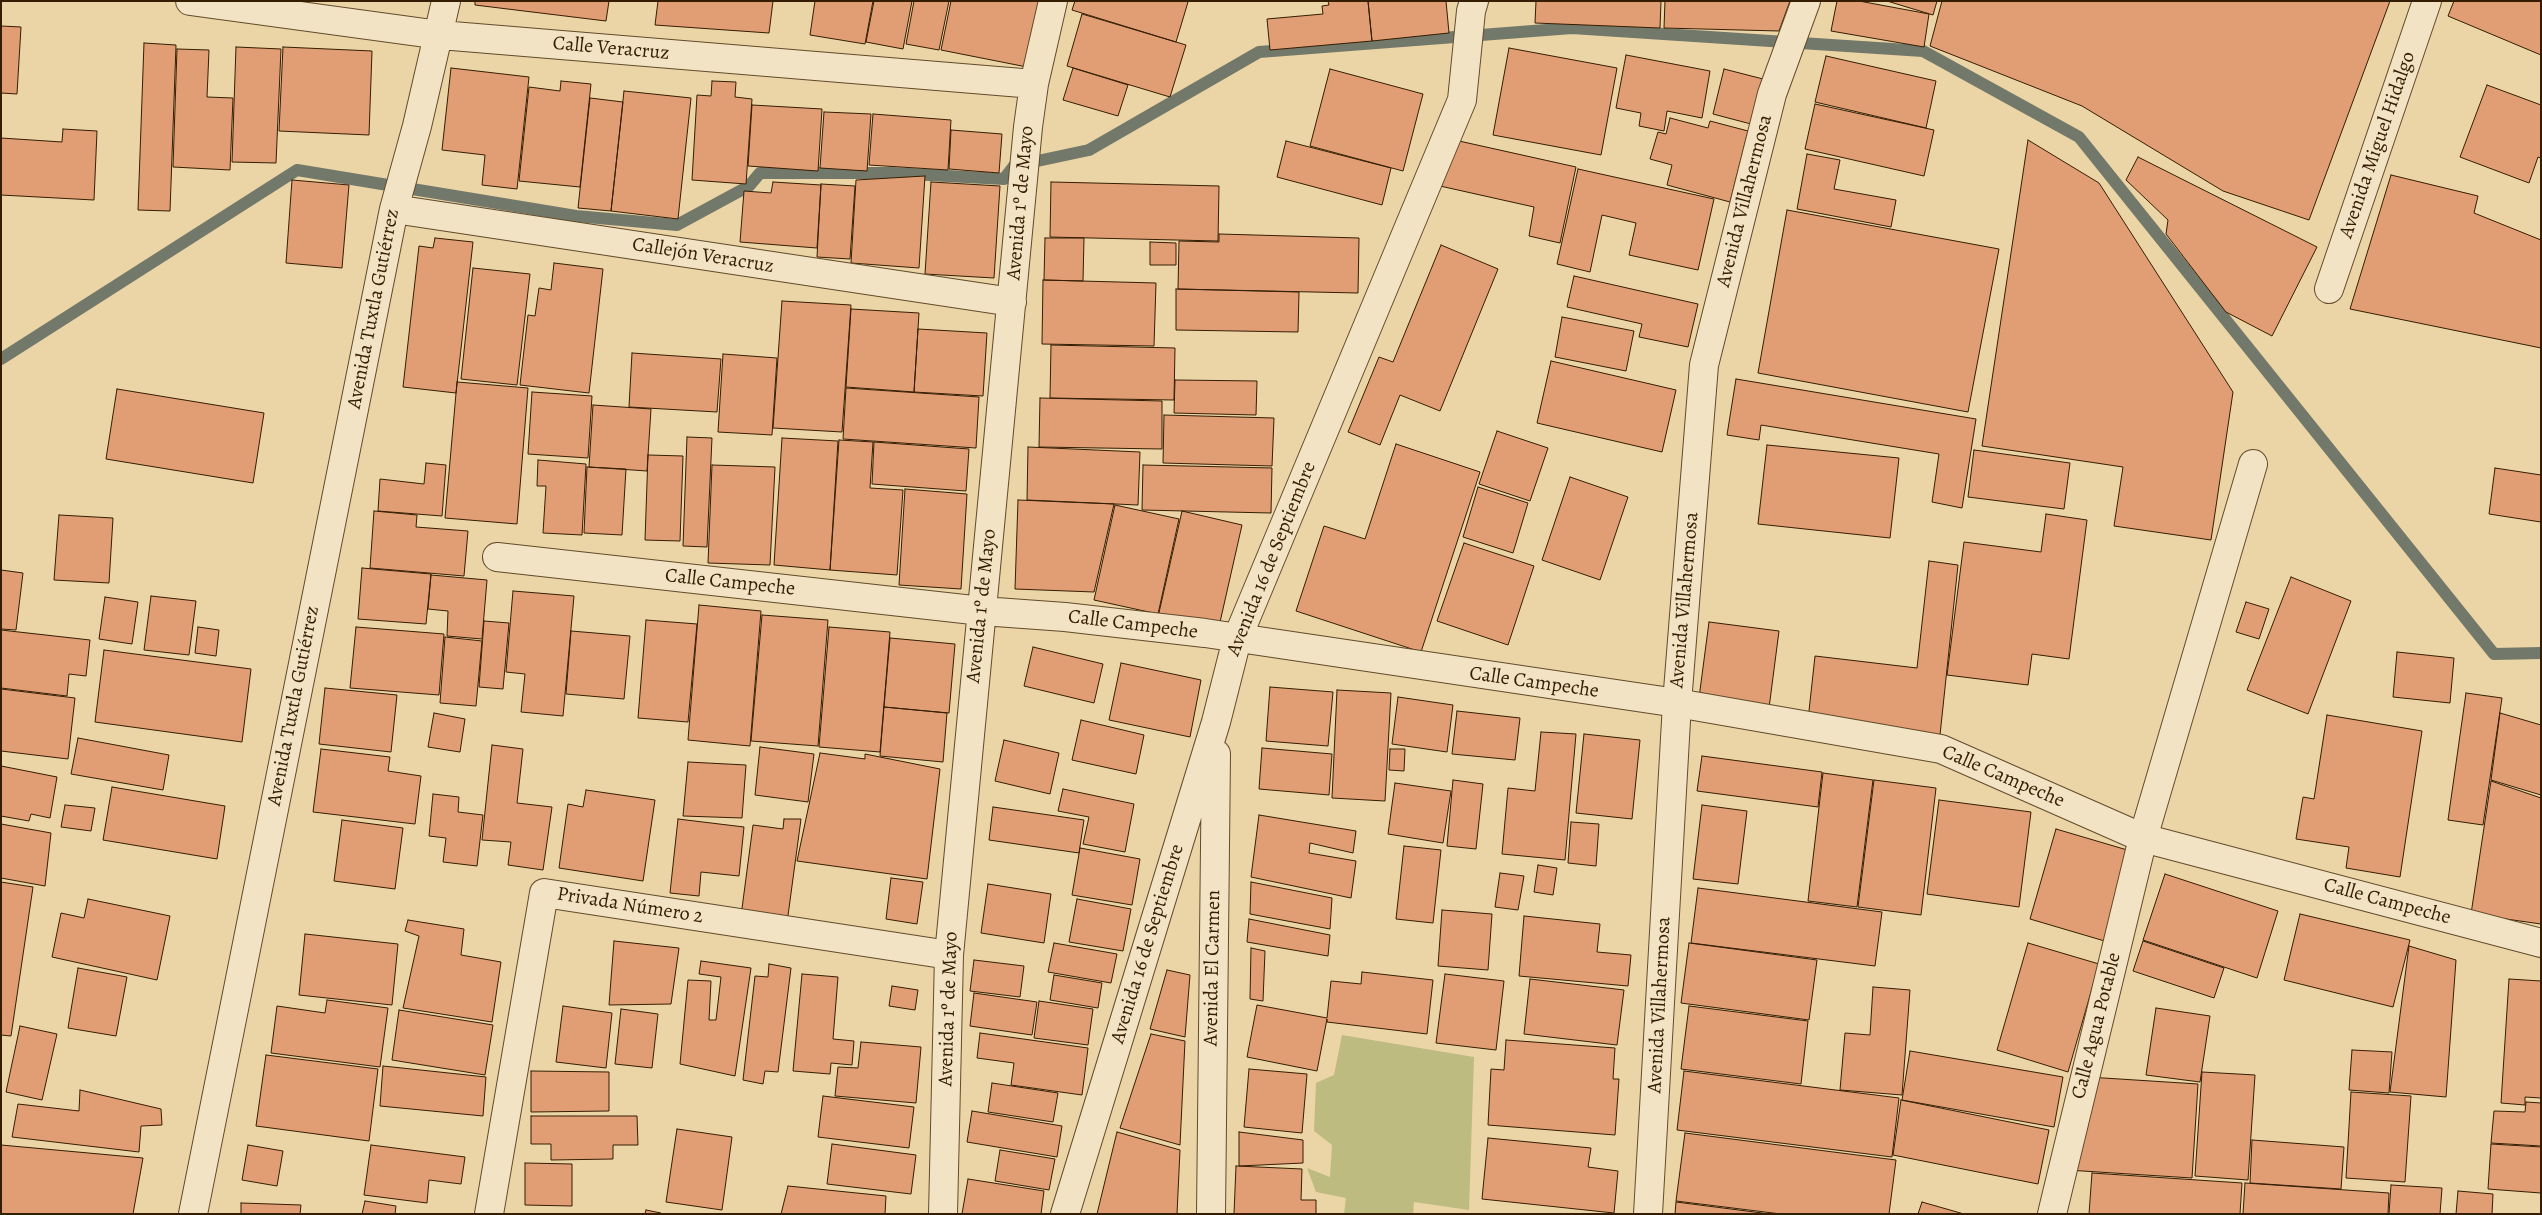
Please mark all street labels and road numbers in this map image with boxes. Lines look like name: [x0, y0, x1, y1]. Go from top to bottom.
street label: Calle Veracruz: [552, 32, 670, 66]
street label: Avenida Miguel Hidalgo: [2335, 48, 2421, 242]
street label: Avenida Villahermosa: [1712, 112, 1778, 290]
street label: Avenida 1º de Mayo: [1002, 125, 1040, 281]
street label: Avenida Tuxtla Gutiérrez: [343, 207, 405, 411]
street label: Callejón Veracruz: [630, 233, 776, 279]
street label: Avenida 16 de Septiembre: [1222, 458, 1322, 660]
street label: Avenida Villahermosa: [1665, 511, 1705, 689]
street label: Avenida 1º de Mayo: [962, 528, 1002, 684]
street label: Calle Campeche: [664, 564, 796, 602]
street label: Avenida Tuxtla Gutiérrez: [263, 604, 325, 808]
street label: Calle Campeche: [1067, 605, 1199, 645]
street label: Calle Campeche: [1468, 662, 1600, 704]
street label: Calle Campeche: [1938, 740, 2068, 814]
street label: Avenida 16 de Septiembre: [1106, 841, 1190, 1047]
street label: Calle Campeche: [2321, 874, 2453, 930]
street label: Privada Número 2: [555, 883, 705, 929]
street label: Avenida El Carmen: [1200, 890, 1226, 1046]
street label: Avenida Villahermosa: [1643, 916, 1677, 1094]
street label: Avenida 1º de Mayo: [934, 931, 964, 1087]
street label: Calle Agua Potable: [2067, 950, 2127, 1102]

